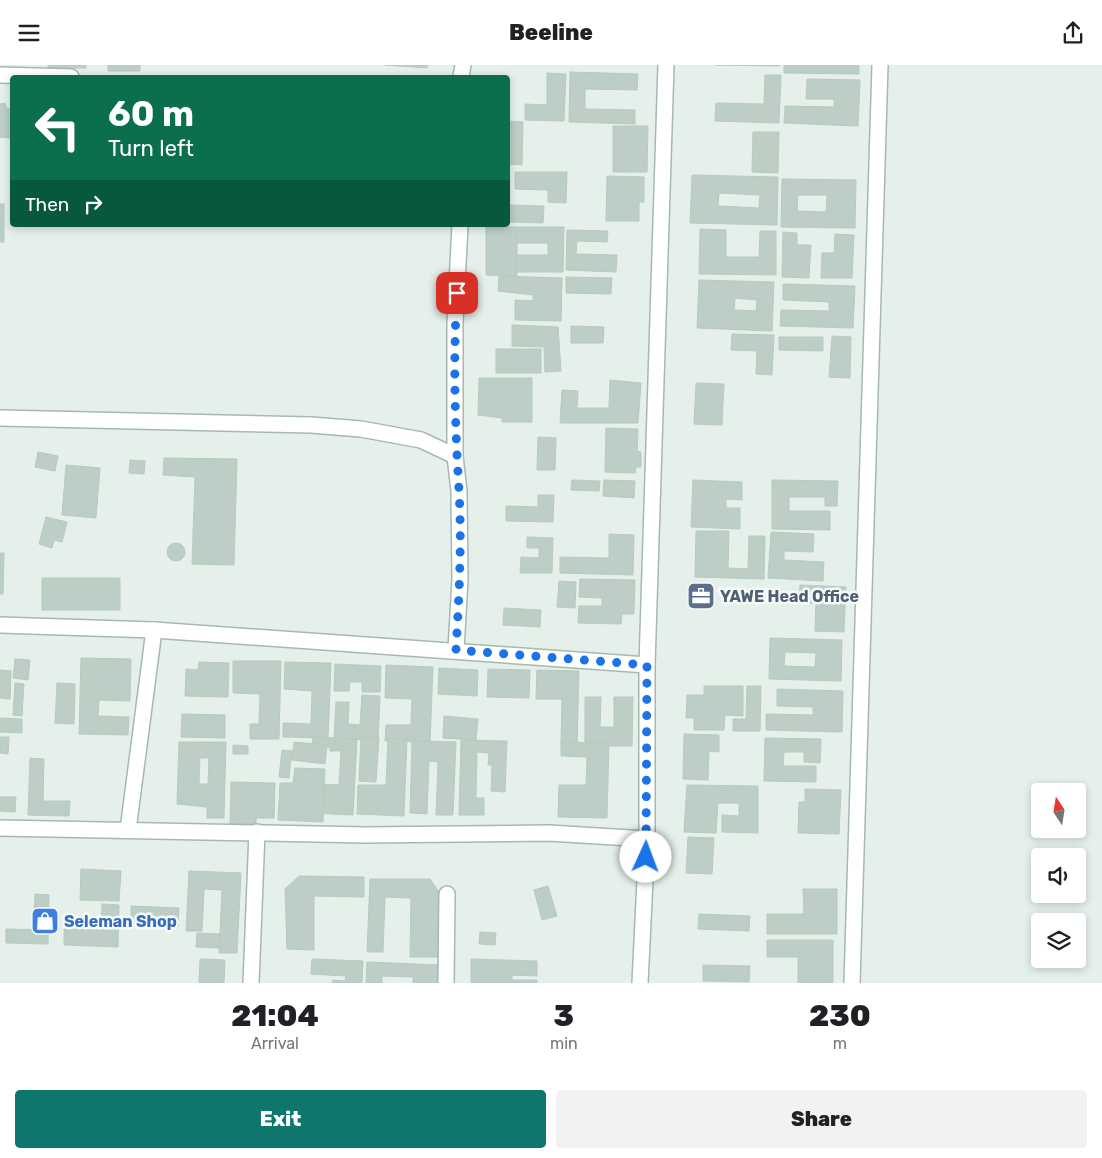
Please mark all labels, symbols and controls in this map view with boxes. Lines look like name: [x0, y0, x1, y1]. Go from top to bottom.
icon: menu: [15, 19, 43, 47]
text: Beeline: [509, 19, 593, 46]
icon: share: [1059, 19, 1087, 47]
text: 60 m: [108, 93, 194, 135]
icon: left: [25, 95, 90, 160]
text: Turn left: [108, 135, 194, 162]
icon: right: [79, 190, 107, 218]
text: Then: [25, 193, 69, 216]
pin: [436, 272, 478, 314]
icon: arrive: [443, 279, 471, 307]
office icon: YAWE Head Office: [686, 581, 716, 611]
place label: YAWE Head Office: [720, 587, 859, 606]
north arrow: [1031, 783, 1086, 837]
map controls: [1031, 783, 1086, 968]
position arrow: [619, 830, 671, 882]
button: sound: [1031, 848, 1086, 903]
shop icon: Seleman Shop: [30, 906, 60, 936]
place label: Seleman Shop: [64, 912, 177, 931]
button: layers: [1031, 913, 1086, 968]
text: 21:04: [231, 998, 319, 1034]
text: 3: [554, 998, 574, 1034]
text: 230: [809, 998, 871, 1034]
text: Arrival: [251, 1034, 299, 1053]
text: min: [550, 1034, 578, 1053]
text: m: [833, 1034, 847, 1053]
button: Exit: [15, 1090, 546, 1148]
button: Share: [556, 1090, 1087, 1148]

